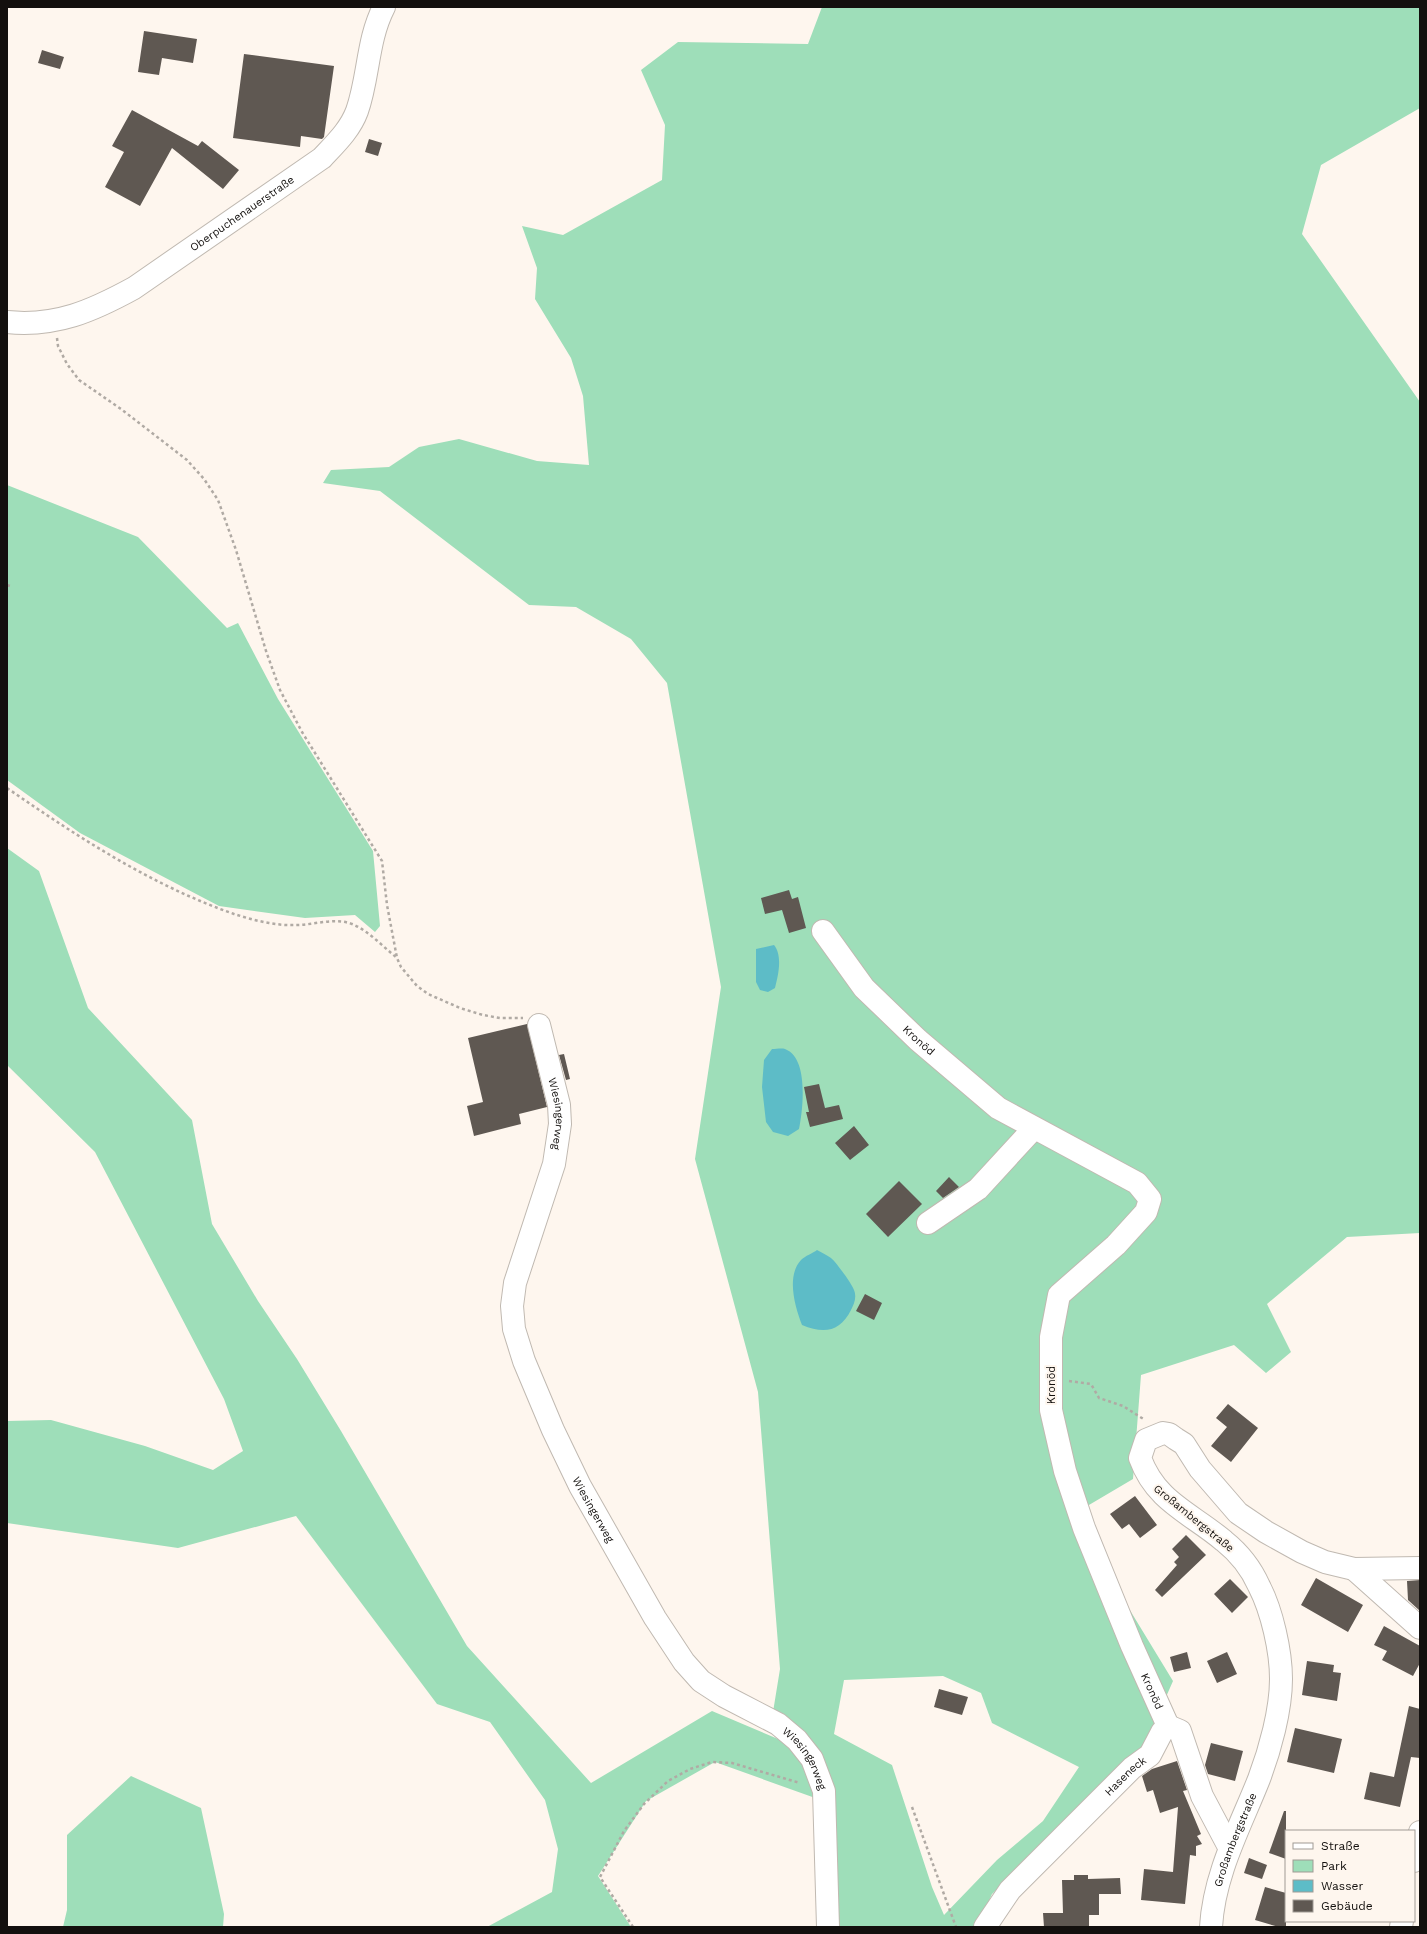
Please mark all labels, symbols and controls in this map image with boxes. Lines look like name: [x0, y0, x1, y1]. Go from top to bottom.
street label: Oberpuchenauerstraße: [188, 173, 297, 254]
street label: Kronöd: [900, 1023, 937, 1058]
street label: Wiesingerweg: [545, 1076, 566, 1151]
street label: Kronöd: [1045, 1366, 1058, 1404]
street label: Wiesingerweg: [569, 1475, 617, 1545]
street label: Großambergstraße: [1151, 1482, 1237, 1555]
street label: Kronöd: [1138, 1671, 1166, 1711]
street label: Wiesingerweg: [780, 1725, 829, 1792]
street label: Haseneck: [1102, 1754, 1149, 1799]
street label: Großambergstraße: [1212, 1791, 1260, 1888]
legend: [1285, 1830, 1415, 1922]
text: Straße: [1321, 1839, 1360, 1853]
text: Park: [1321, 1859, 1347, 1873]
text: Wasser: [1321, 1879, 1363, 1893]
text: Gebäude: [1321, 1899, 1373, 1913]

